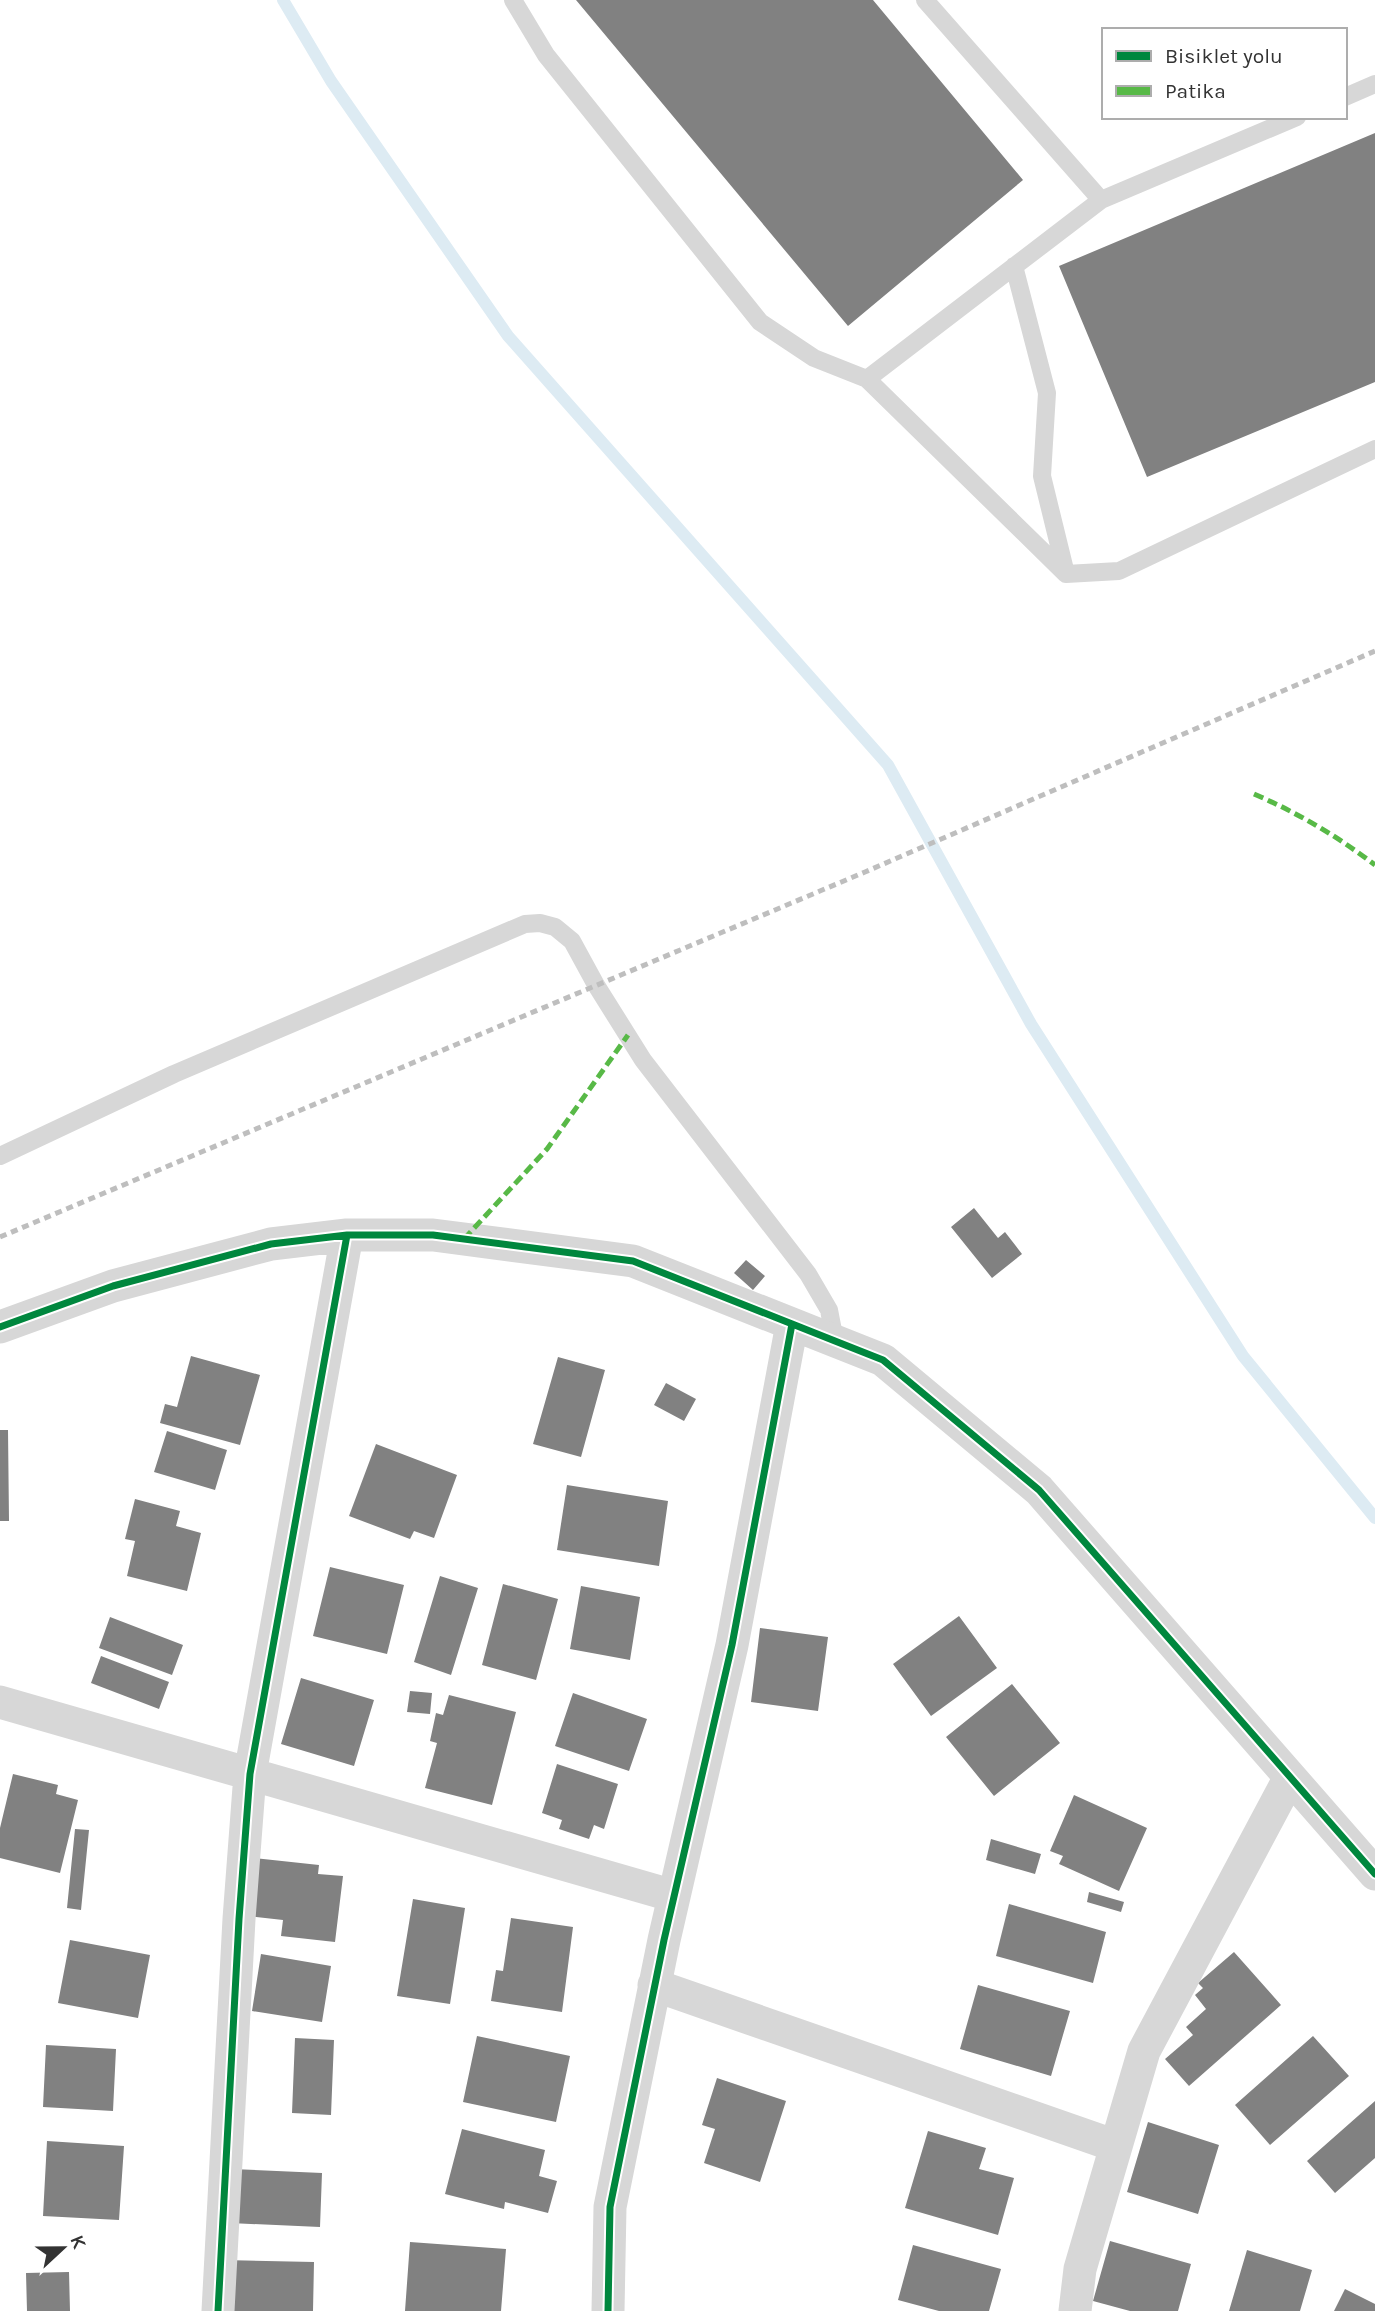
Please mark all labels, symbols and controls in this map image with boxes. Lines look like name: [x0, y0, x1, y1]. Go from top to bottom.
legend: [1102, 28, 1347, 119]
text: Bisiklet yolu: [1165, 44, 1283, 68]
text: Patika: [1165, 79, 1226, 103]
north arrow: [28, 2213, 98, 2283]
text: K: [65, 2232, 91, 2252]

